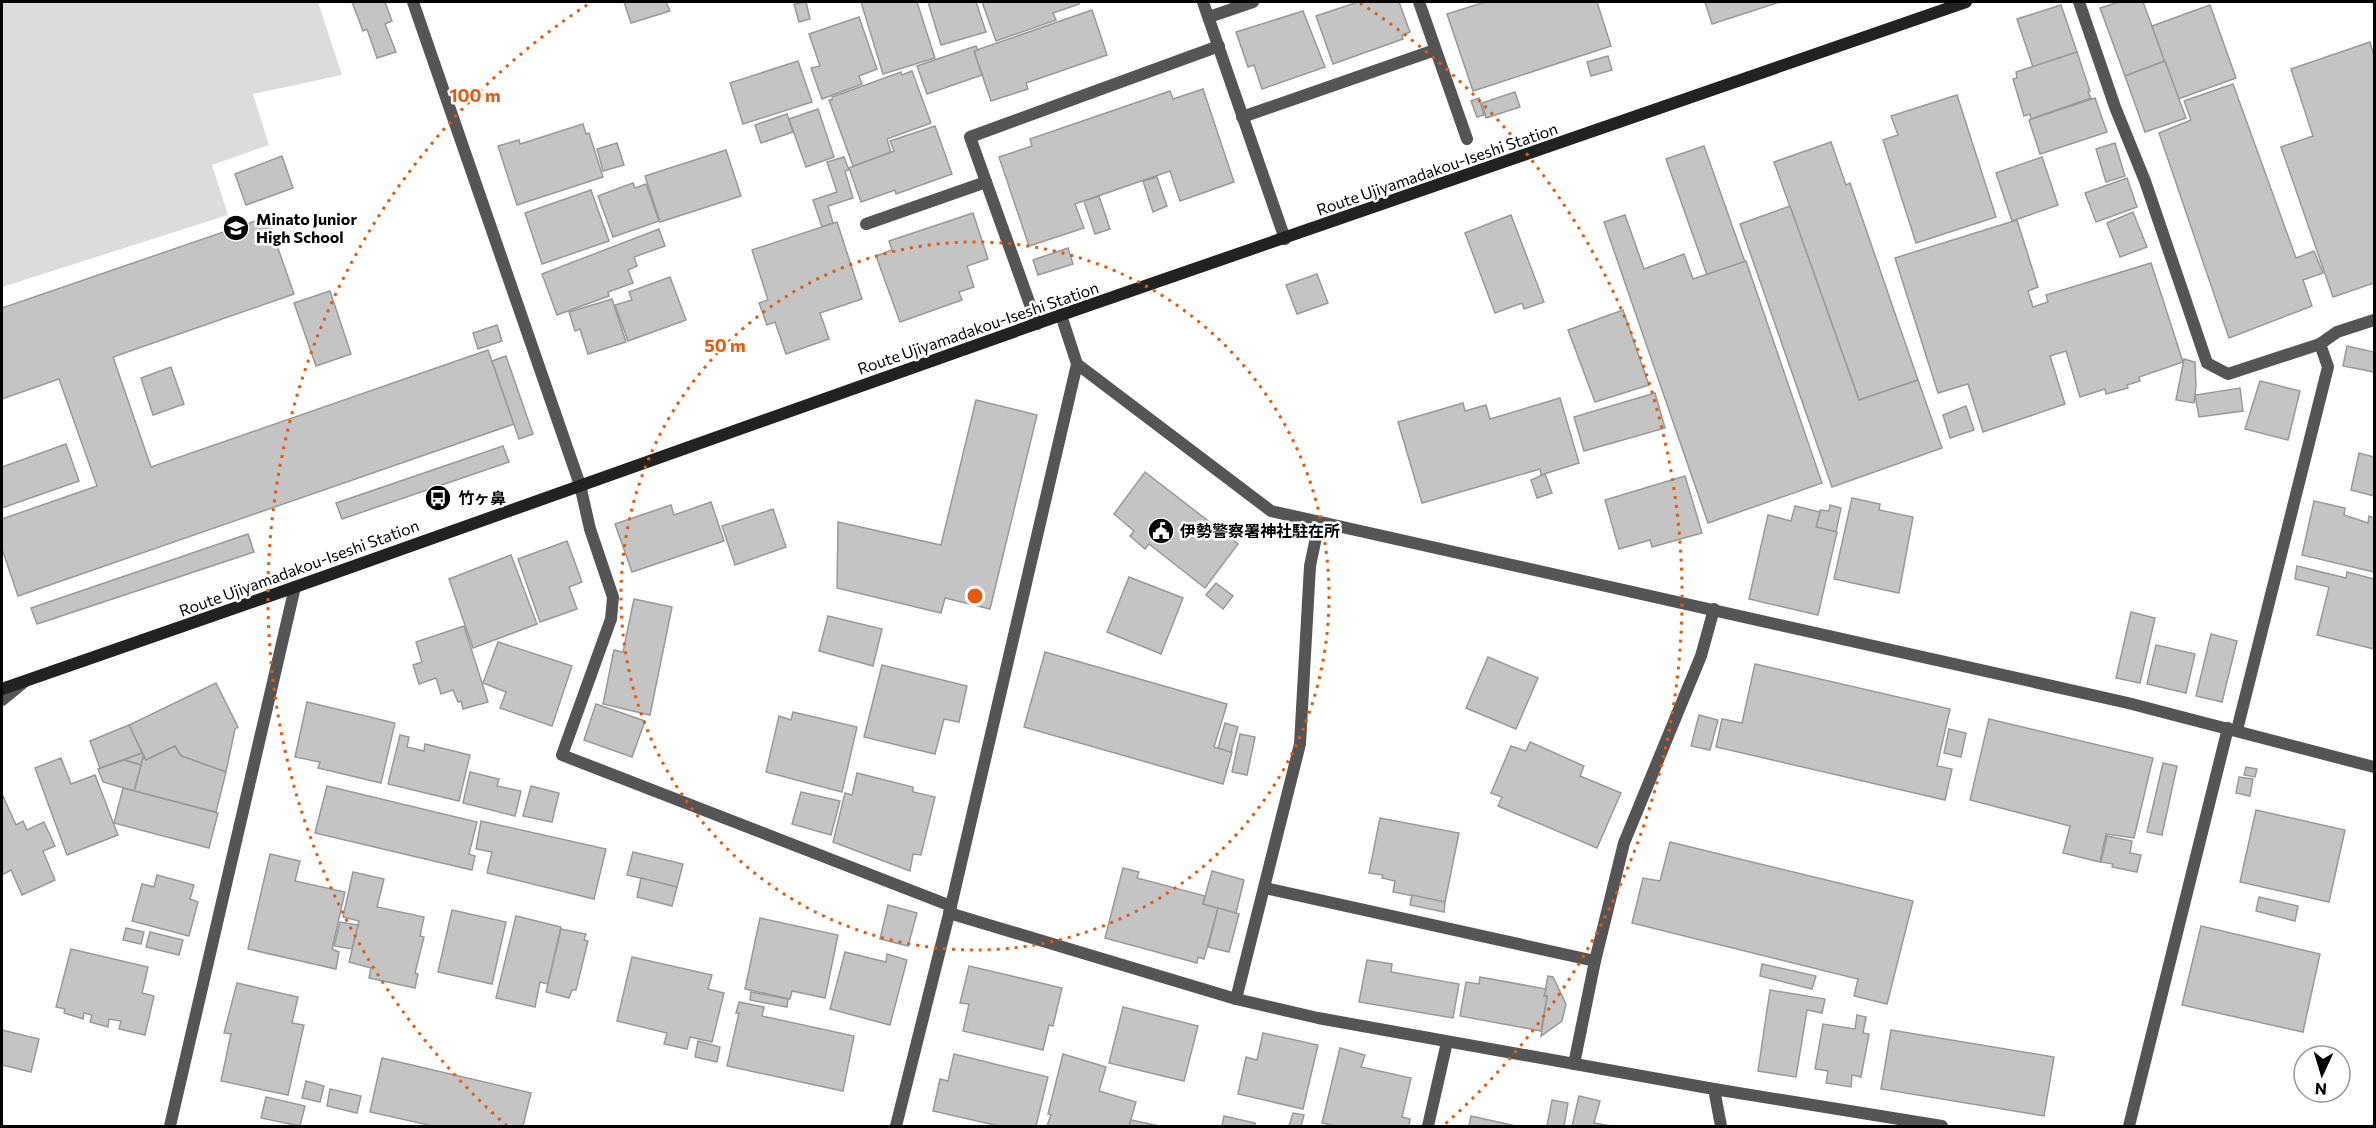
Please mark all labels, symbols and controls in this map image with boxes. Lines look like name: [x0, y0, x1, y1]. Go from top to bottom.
text: 100 m: [449, 84, 501, 106]
street label: Route Ujiyamadakou-Iseshi Station: [1314, 118, 1560, 219]
place label: Minato Junior High School: [256, 209, 357, 246]
school or university icon: Minato Junior High School: [221, 213, 251, 243]
street label: Route Ujiyamadakou-Iseshi Station: [855, 277, 1101, 378]
text: 50 m: [704, 334, 746, 356]
bus stop icon: 竹ヶ鼻: [423, 483, 453, 513]
place label: 竹ヶ鼻: [458, 488, 506, 507]
street label: Route Ujiyamadakou-Iseshi Station: [176, 515, 421, 620]
public building icon: 伊勢警察署神社駐在所: [1146, 516, 1176, 546]
place label: 伊勢警察署神社駐在所: [1179, 521, 1340, 540]
centre of rings: [965, 586, 985, 606]
north arrow: [2292, 1044, 2352, 1104]
text: N: [2314, 1080, 2328, 1099]

